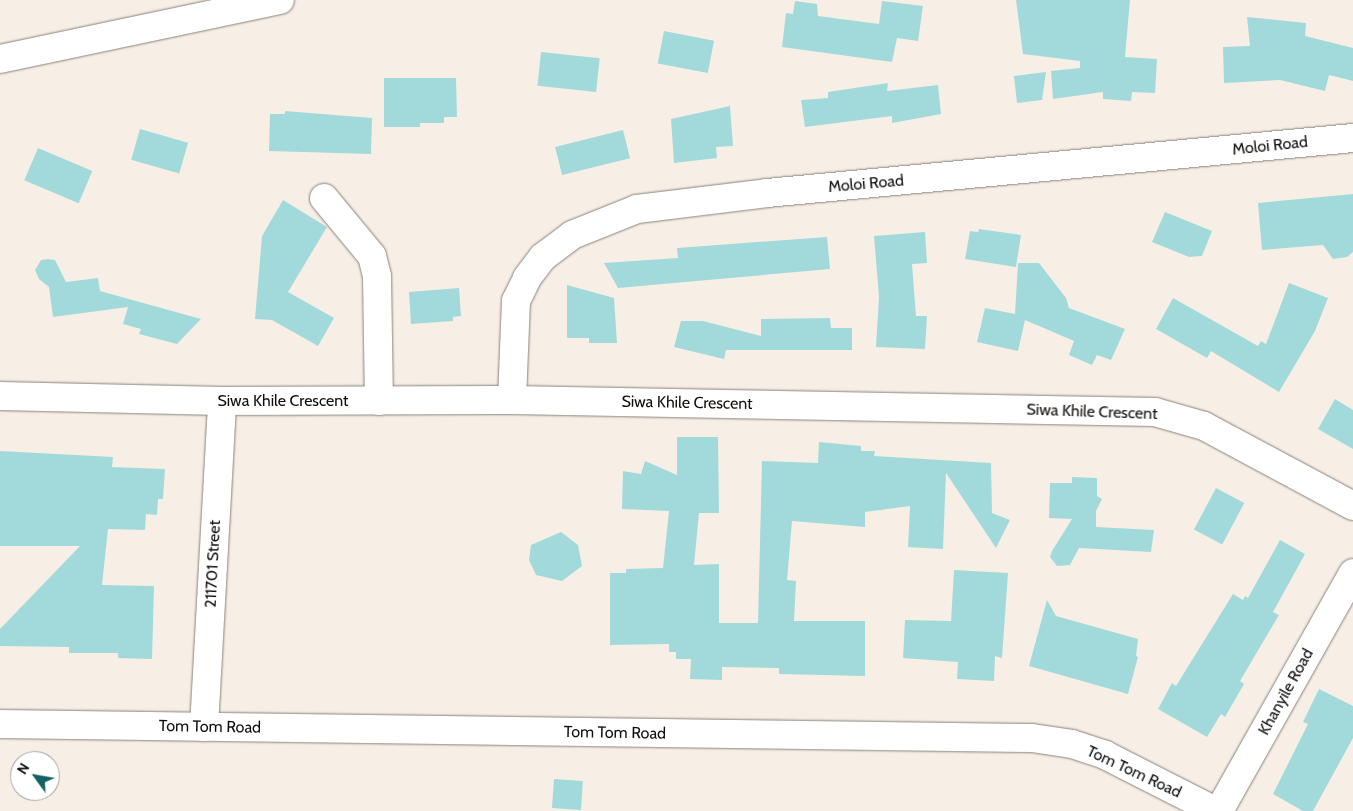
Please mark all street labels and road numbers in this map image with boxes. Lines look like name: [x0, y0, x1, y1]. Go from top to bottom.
street label: Moloi Road: [1231, 132, 1309, 160]
street label: Moloi Road: [827, 171, 905, 197]
street label: Siwa Khile Crescent: [217, 391, 349, 411]
street label: Siwa Khile Crescent: [621, 392, 753, 414]
street label: Siwa Khile Crescent: [1026, 400, 1158, 424]
street label: 211701 Street: [201, 520, 225, 608]
street label: Khanyile Road: [1254, 645, 1318, 739]
street label: Tom Tom Road: [159, 717, 261, 737]
street label: Tom Tom Road: [564, 723, 666, 743]
street label: Tom Tom Road: [1084, 742, 1184, 802]

